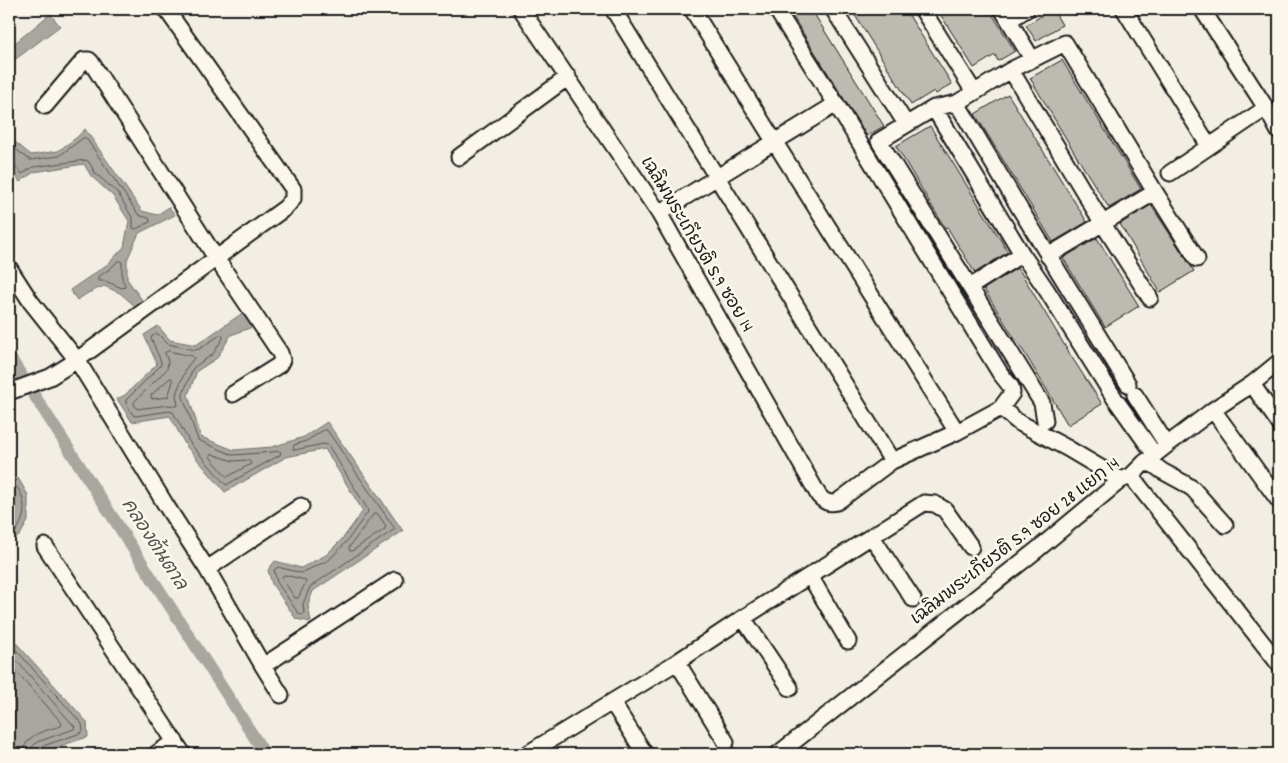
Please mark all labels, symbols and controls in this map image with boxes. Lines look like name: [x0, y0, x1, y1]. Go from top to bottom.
street label: เฉลิมพระเกียรติ ร.9 ซอย 14: [633, 151, 760, 338]
street label: เฉลิมพระเกียรติ ร.9 ซอย 28 แยก 14: [905, 451, 1126, 632]
water label: คลองต้นตาล: [113, 493, 195, 597]

